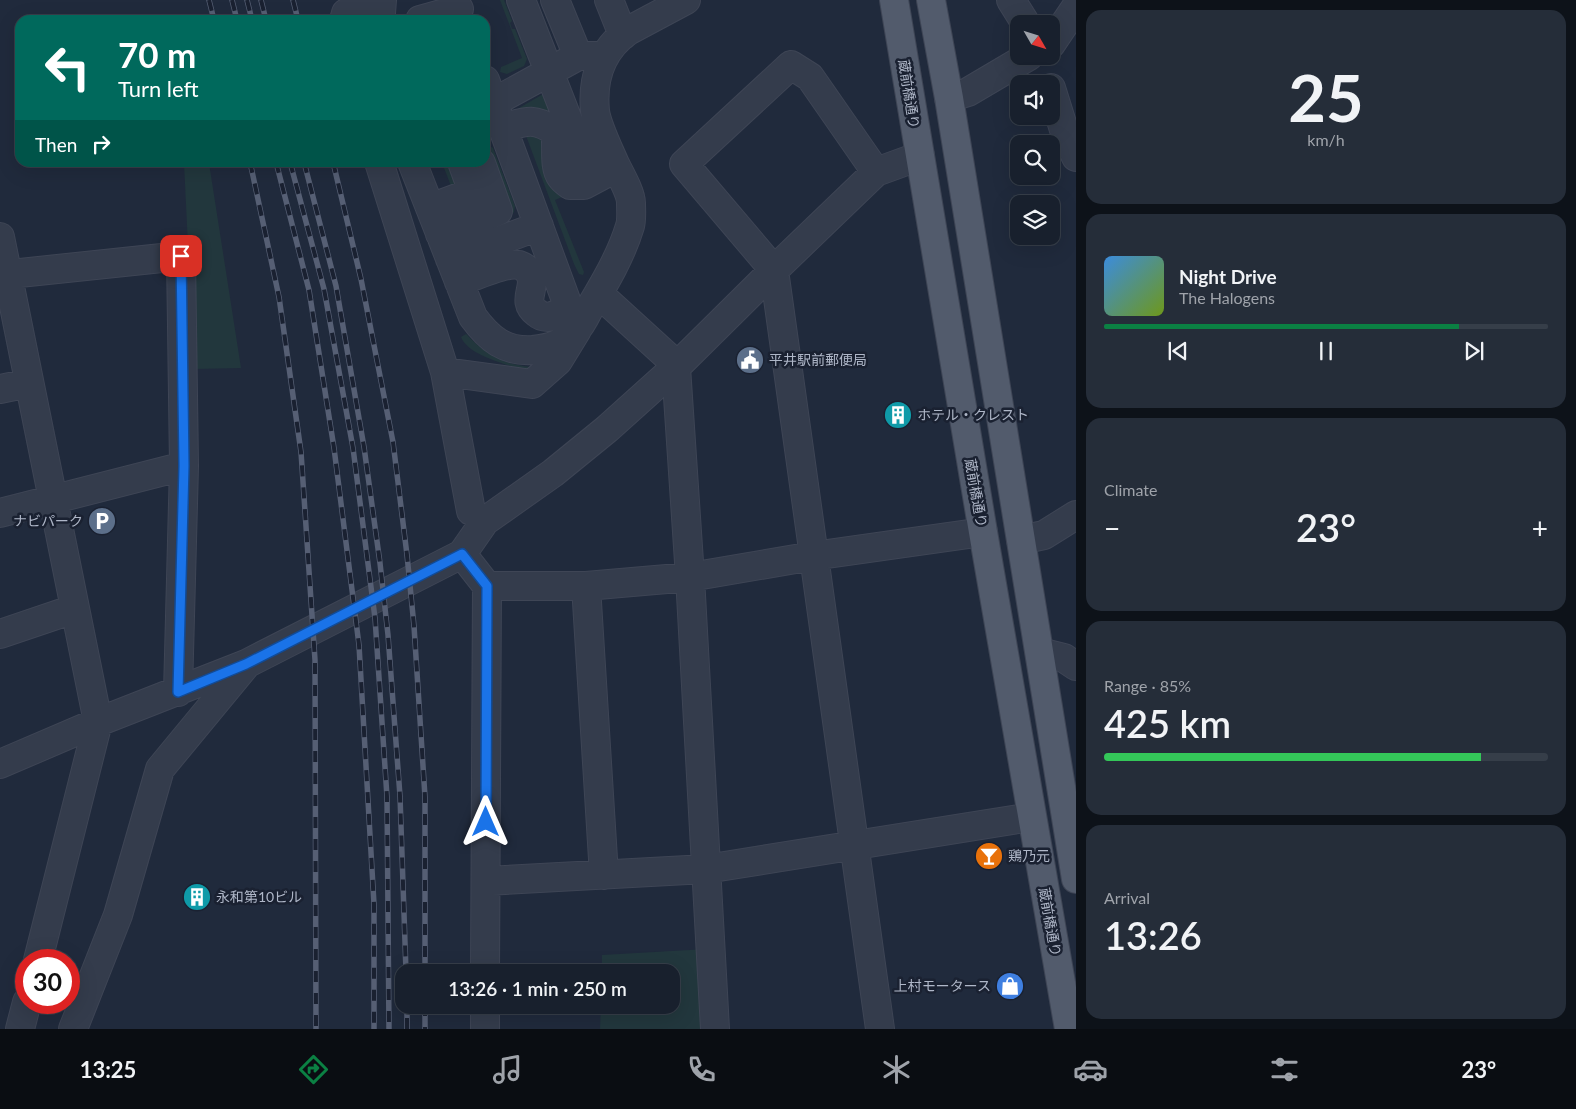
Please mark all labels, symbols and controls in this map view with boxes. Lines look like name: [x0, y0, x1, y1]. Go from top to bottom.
north arrow: [1010, 15, 1060, 65]
map controls: [1010, 15, 1060, 245]
text: 70 m: [118, 33, 196, 75]
icon: left: [35, 35, 100, 100]
street label: 蔵前橋通り: [896, 58, 923, 130]
text: 25: [1288, 58, 1364, 136]
text: Turn left: [118, 75, 199, 102]
button: sound: [1010, 75, 1060, 125]
icon: right: [87, 130, 115, 158]
text: km/h: [1307, 130, 1345, 149]
text: Then: [35, 133, 77, 156]
button: search: [1010, 135, 1060, 185]
button: layers: [1010, 195, 1060, 245]
pin: [160, 235, 202, 277]
icon: arrive: [167, 242, 195, 270]
text: Night Drive: [1179, 265, 1277, 288]
text: The Halogens: [1179, 288, 1275, 307]
icon: previous: [1164, 337, 1192, 365]
icon: pause: [1312, 337, 1340, 365]
icon: next: [1460, 337, 1488, 365]
public building icon: 平井駅前郵便局: [735, 345, 765, 375]
place label: 平井駅前郵便局: [769, 351, 867, 368]
building icon: ホテル・クレスト: [883, 400, 913, 430]
place label: ホテル・クレスト: [917, 406, 1029, 423]
street label: 蔵前橋通り: [962, 457, 991, 529]
text: Climate: [1104, 480, 1157, 499]
text: 23°: [1296, 504, 1356, 550]
parking icon: ナビパーク: [87, 506, 117, 536]
text: −: [1104, 511, 1120, 545]
text: +: [1532, 511, 1548, 545]
place label: ナビパーク: [13, 512, 83, 529]
text: Range · 85%: [1104, 676, 1191, 695]
text: 425 km: [1104, 700, 1231, 746]
position arrow: [459, 795, 511, 847]
bar icon: 鶏乃元: [974, 841, 1004, 871]
place label: 鶏乃元: [1008, 847, 1050, 864]
building icon: 永和第10ビル: [182, 882, 212, 912]
street label: 蔵前橋通り: [1036, 886, 1065, 958]
place label: 永和第10ビル: [216, 888, 302, 905]
text: Arrival: [1104, 888, 1150, 907]
text: 13:26: [1104, 912, 1202, 958]
speed limit sign: 30: [15, 949, 80, 1014]
shop icon: 上村モータース: [995, 971, 1025, 1001]
text: 13:26 · 1 min · 250 m: [448, 977, 627, 1000]
place label: 上村モータース: [894, 977, 991, 994]
icon: directions: [296, 1052, 331, 1087]
icon: music: [490, 1052, 525, 1087]
icon: phone: [684, 1052, 719, 1087]
icon: climate: [879, 1052, 914, 1087]
icon: car: [1073, 1052, 1108, 1087]
icon: filters: [1267, 1052, 1302, 1087]
text: 13:25: [80, 1056, 136, 1083]
text: 23°: [1462, 1056, 1496, 1083]

